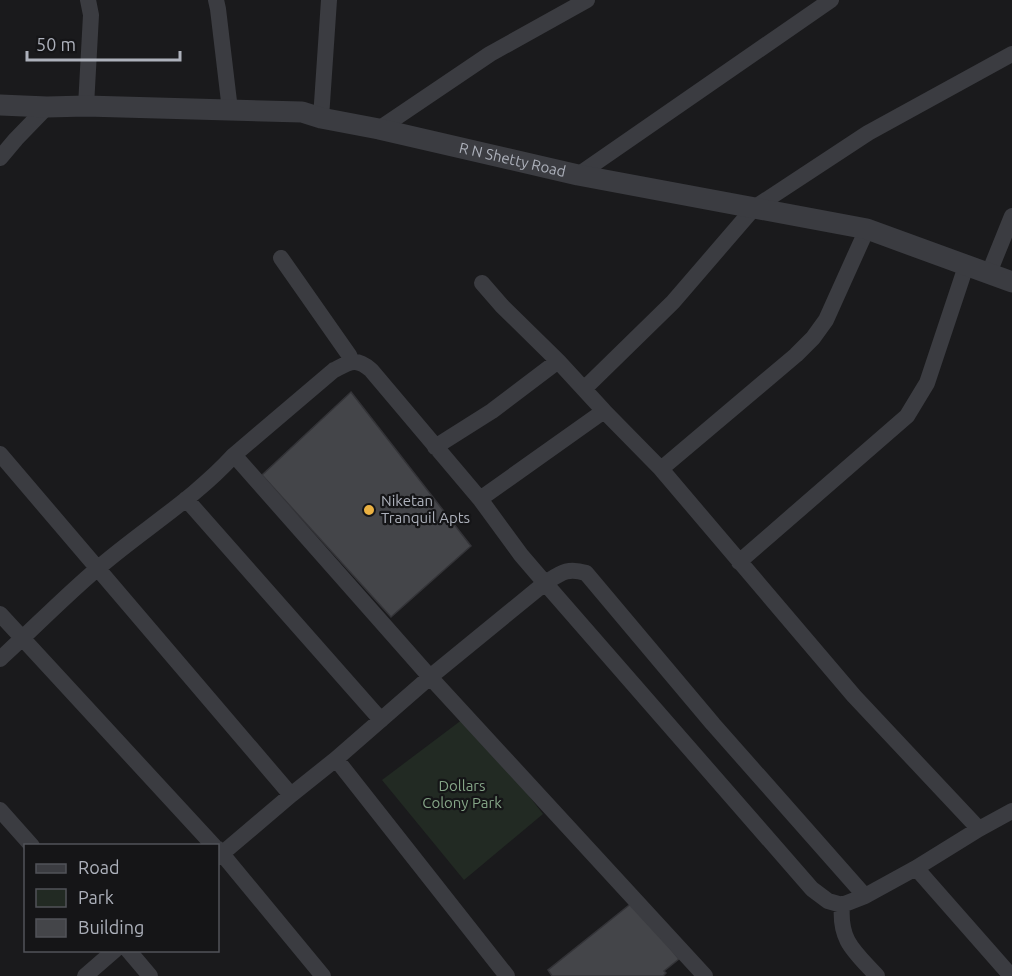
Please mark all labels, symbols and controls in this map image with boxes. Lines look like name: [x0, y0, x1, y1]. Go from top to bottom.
scale bar: [27, 24, 180, 62]
text: 50 m: [36, 34, 76, 54]
street label: R N Shetty Road: [458, 139, 567, 180]
place label: Niketan Tranquil Apts: [381, 492, 470, 526]
marker: Niketan Tranquil Apts: [362, 503, 376, 517]
park label: Dollars Colony Park: [422, 777, 502, 811]
legend: [24, 844, 219, 952]
text: Road: [78, 857, 120, 877]
text: Park: [78, 887, 114, 907]
text: Building: [78, 917, 144, 937]

